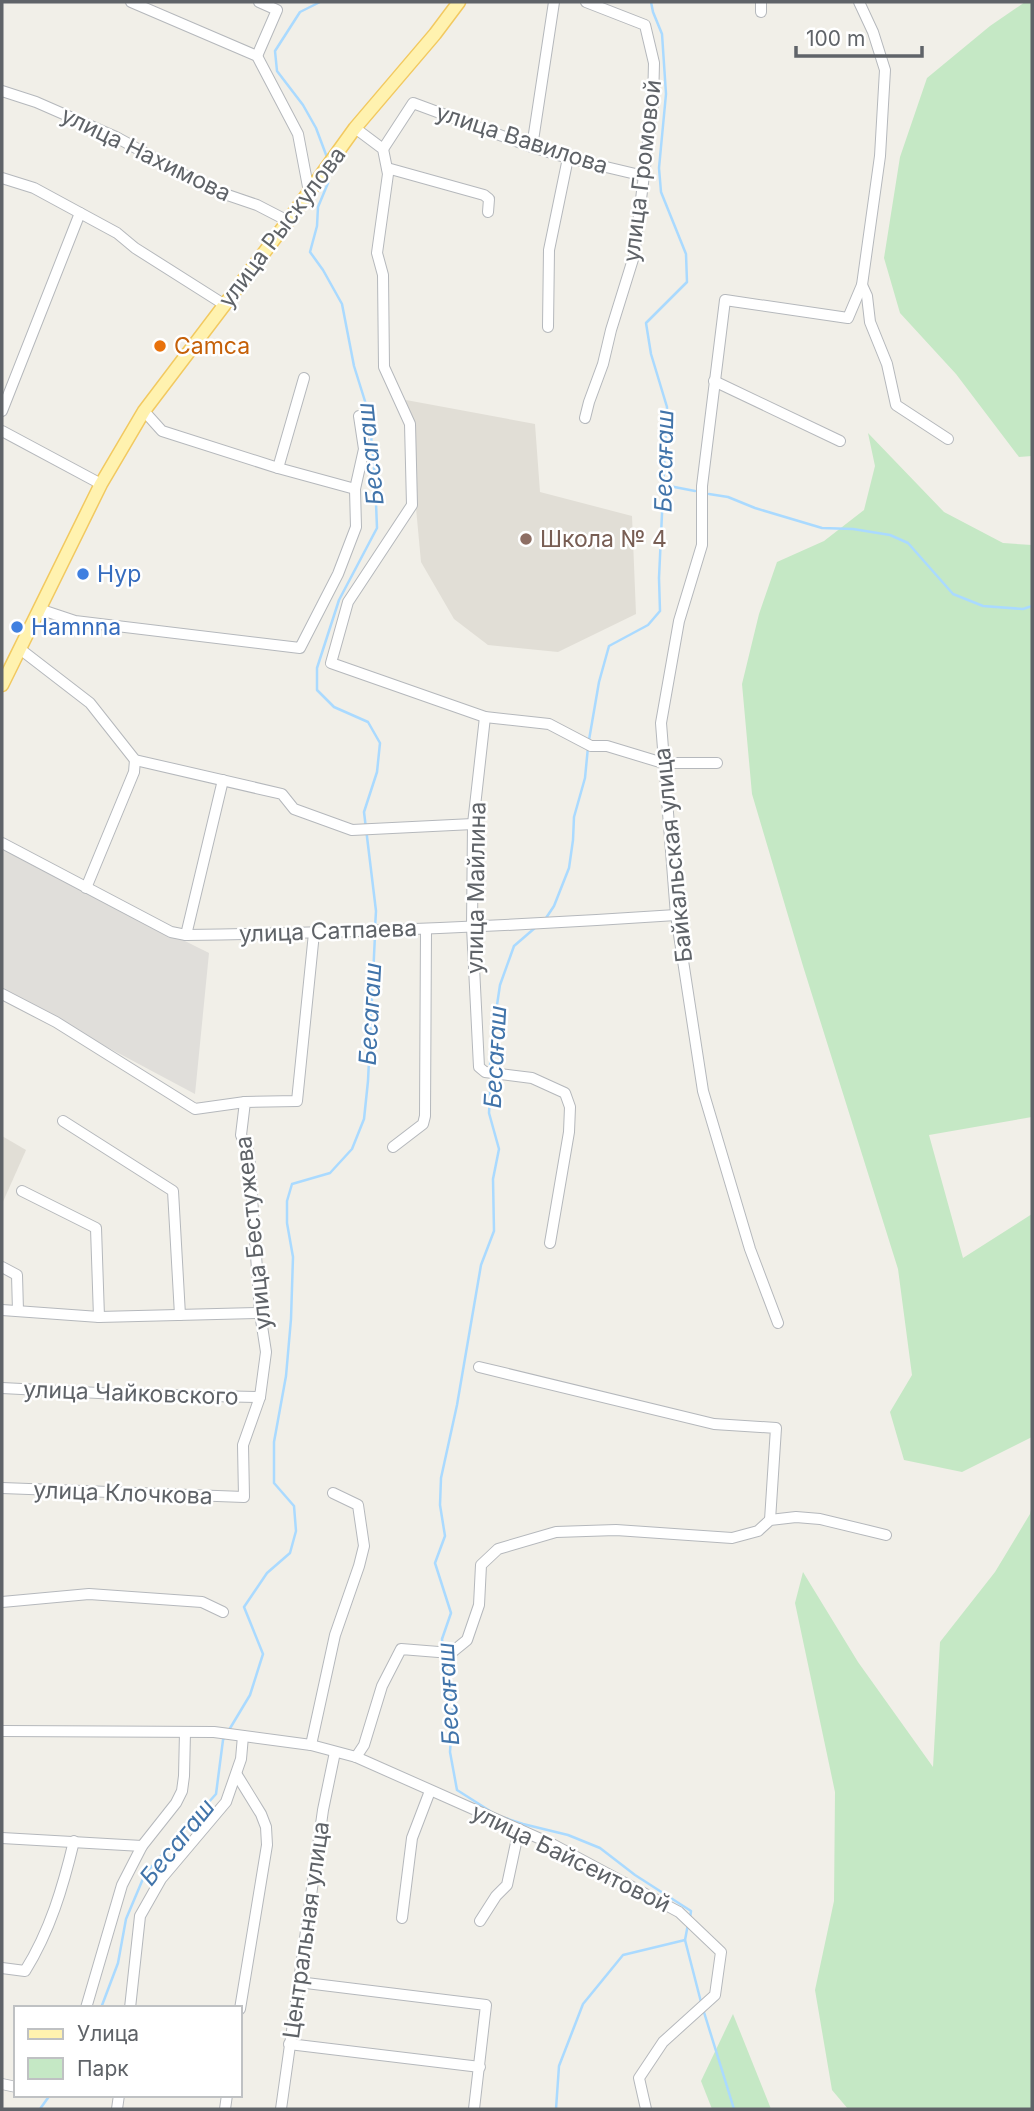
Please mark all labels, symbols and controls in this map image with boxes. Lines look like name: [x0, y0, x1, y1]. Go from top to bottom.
scale bar: [796, 14, 922, 58]
text: 100 m: [806, 26, 865, 51]
street label: улица Громовой: [617, 78, 667, 264]
street label: улица Вавилова: [432, 98, 612, 180]
street label: улица Нахимова: [57, 101, 235, 207]
street label: улица Рыскулова: [212, 141, 352, 313]
place label: Camca: [174, 332, 250, 360]
marker: Camca: [152, 338, 168, 354]
water label: Бесагаш: [350, 401, 390, 507]
water label: Бесағаш: [649, 409, 679, 513]
place label: Школа № 4: [540, 525, 667, 553]
marker: Школа № 4: [518, 531, 534, 547]
place label: Hyp: [97, 560, 141, 588]
marker: Hyp: [75, 566, 91, 582]
place label: Hamnna: [31, 613, 121, 641]
marker: Hamnna: [9, 619, 25, 635]
street label: Байкальская улица: [648, 746, 698, 964]
street label: улица Майлина: [460, 802, 492, 974]
street label: улица Сатпаева: [238, 914, 418, 948]
water label: Бесагаш: [353, 962, 387, 1066]
water label: Бесағаш: [478, 1005, 512, 1109]
street label: улица Бестужева: [229, 1135, 277, 1331]
street label: улица Чайковского: [23, 1375, 239, 1411]
street label: улица Клочкова: [33, 1476, 213, 1510]
water label: Бесағаш: [431, 1642, 465, 1746]
water label: Бесагаш: [133, 1793, 221, 1891]
street label: улица Байсеитовой: [467, 1798, 675, 1918]
street label: Центральная улица: [277, 1820, 335, 2040]
legend: [14, 2006, 242, 2097]
text: Улица: [77, 2021, 139, 2046]
text: Парк: [77, 2056, 129, 2081]

